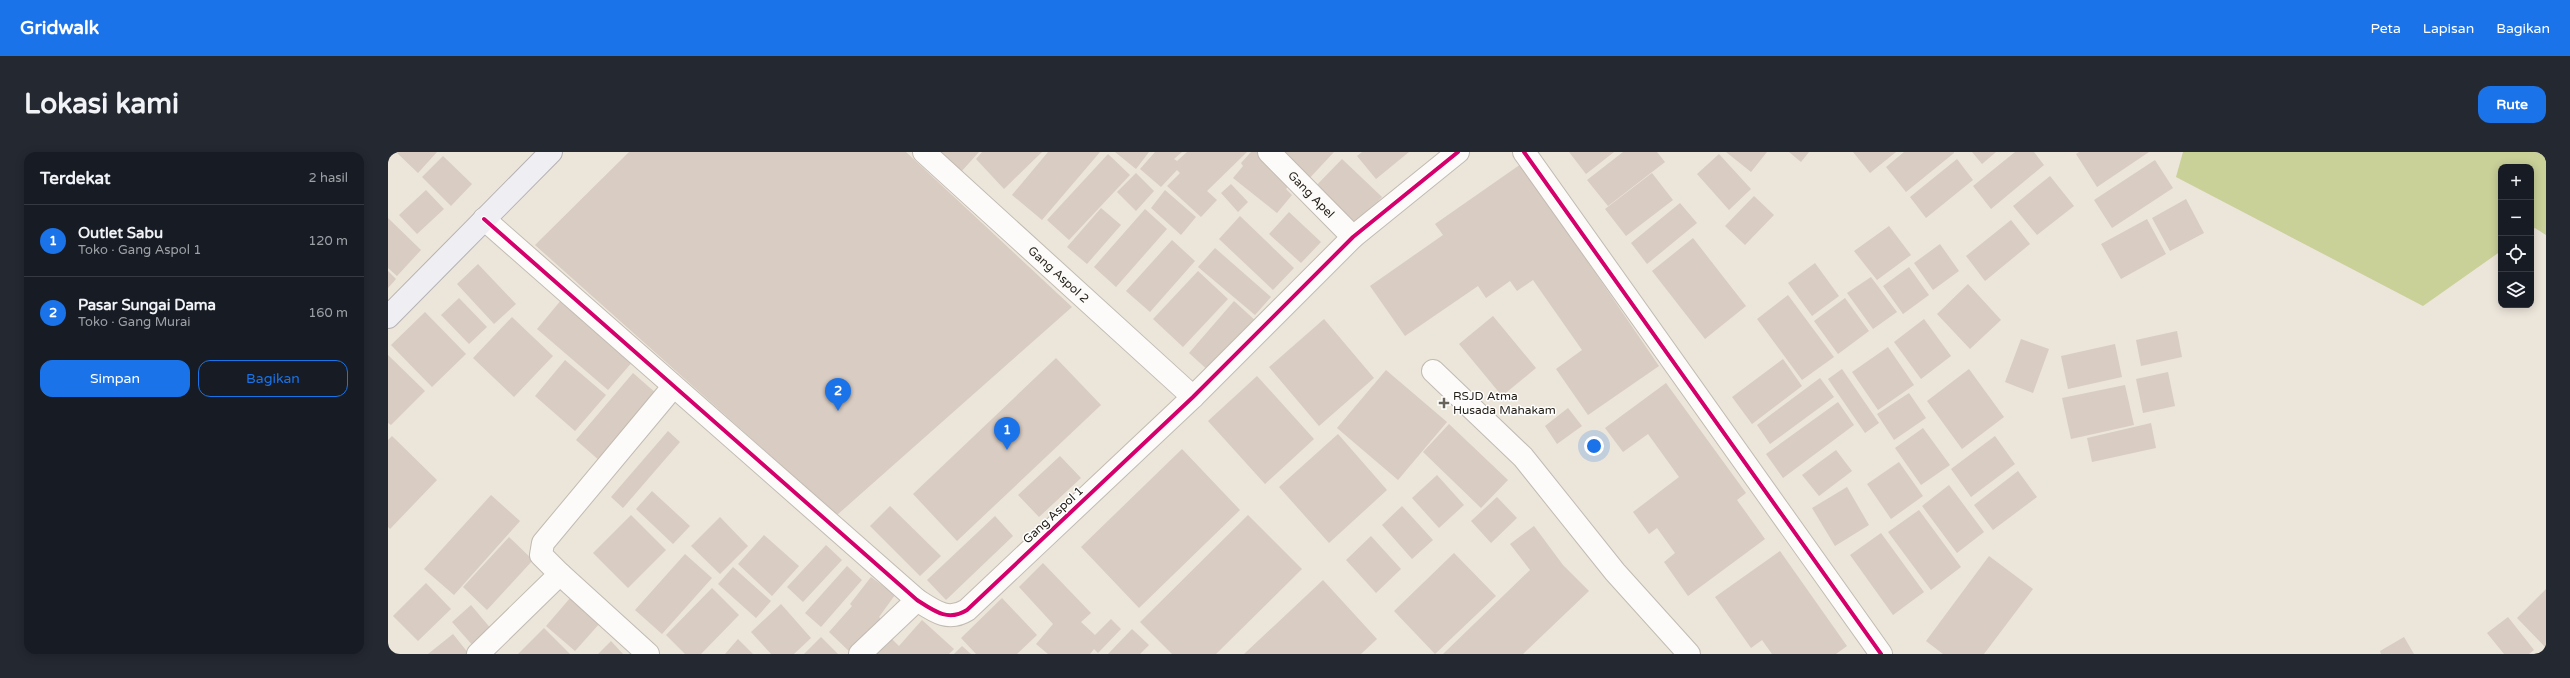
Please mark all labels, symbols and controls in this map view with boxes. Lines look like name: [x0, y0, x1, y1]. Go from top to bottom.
text: Gridwalk: [20, 17, 99, 39]
text: Peta: [2370, 20, 2401, 37]
text: Lapisan: [2423, 20, 2474, 37]
text: Bagikan: [2496, 20, 2550, 37]
button: Rute: [2478, 86, 2546, 123]
text: Lokasi kami: [24, 87, 179, 121]
map controls: [2498, 164, 2534, 308]
button: +: [2498, 164, 2534, 200]
text: Terdekat: [40, 168, 110, 189]
street label: Gang Apel: [1285, 168, 1337, 221]
text: 2 hasil: [309, 170, 348, 186]
button: −: [2498, 200, 2534, 236]
text: Outlet Sabu: [78, 224, 163, 242]
text: 1: [49, 233, 57, 249]
text: 120 m: [308, 233, 348, 249]
button: locate: [2498, 236, 2534, 272]
text: Toko · Gang Aspol 1: [78, 242, 201, 258]
street label: Gang Aspol 2: [1025, 243, 1092, 306]
button: layers: [2498, 272, 2534, 308]
text: Pasar Sungai Dama: [78, 296, 216, 314]
text: 2: [49, 305, 57, 321]
text: 160 m: [308, 305, 348, 321]
text: Toko · Gang Murai: [78, 314, 190, 330]
button: Simpan: [40, 360, 190, 397]
button: Bagikan: [198, 360, 348, 397]
pin: 2: [825, 378, 851, 411]
place label: RSJD Atma Husada Mahakam: [1453, 389, 1556, 417]
marker: RSJD Atma Husada Mahakam: [1438, 397, 1450, 409]
pin: 1: [994, 417, 1020, 450]
your location: [1584, 436, 1604, 456]
street label: Gang Aspol 1: [1020, 484, 1086, 546]

